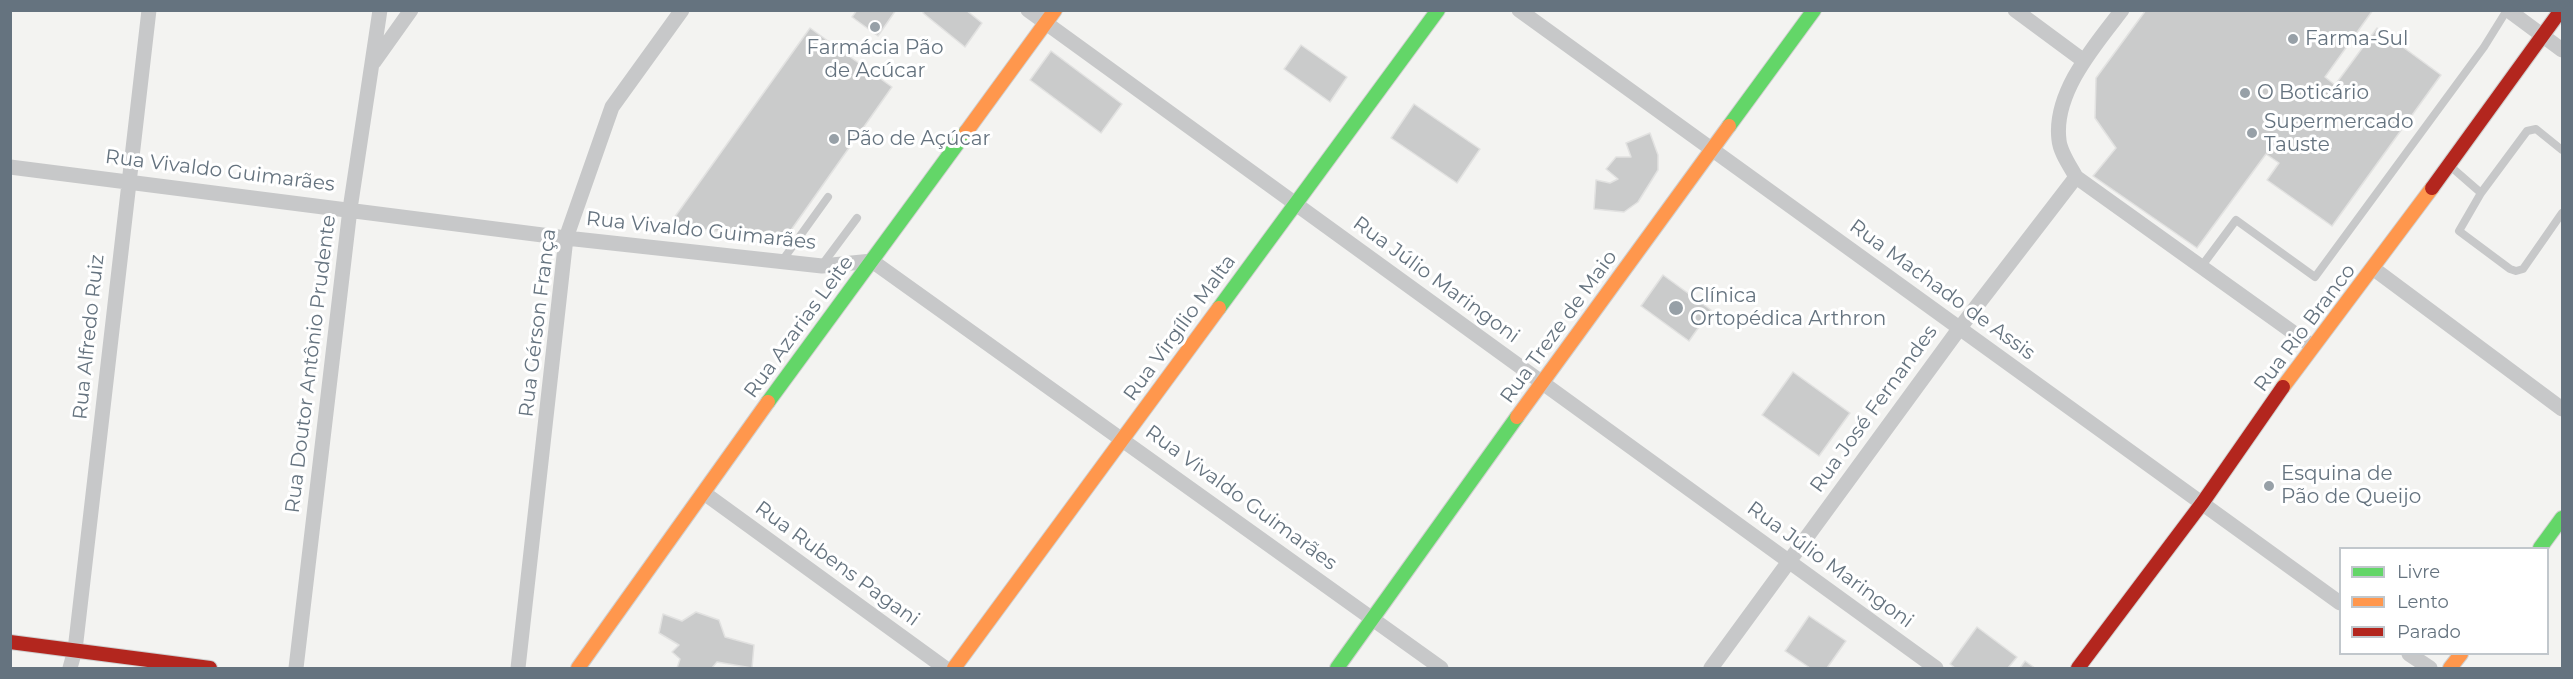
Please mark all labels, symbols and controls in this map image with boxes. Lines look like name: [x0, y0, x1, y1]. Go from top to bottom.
marker: Farmácia Pão de Acúcar: [868, 20, 882, 34]
place label: Farma-Sul: [2305, 27, 2408, 51]
marker: Farma-Sul: [2286, 32, 2300, 46]
place label: Farmácia Pão de Acúcar: [807, 36, 943, 83]
place label: O Boticário: [2257, 81, 2369, 105]
marker: O Boticário: [2238, 86, 2252, 100]
place label: Supermercado Tauste: [2264, 110, 2413, 157]
marker: Supermercado Tauste: [2245, 126, 2259, 140]
place label: Pão de Açúcar: [846, 127, 991, 151]
marker: Pão de Açúcar: [827, 132, 841, 146]
street label: Rua Vivaldo Guimarães: [104, 145, 336, 197]
street label: Rua Vivaldo Guimarães: [585, 207, 817, 255]
street label: Rua Júlio Maringoni: [1348, 212, 1524, 348]
street label: Rua Doutor Antônio Prudente: [281, 214, 341, 514]
street label: Rua Machado de Assis: [1845, 215, 2039, 365]
street label: Rua Gérson França: [515, 227, 561, 419]
street label: Rua Treze de Maio: [1496, 246, 1622, 408]
street label: Rua Virgílio Malta: [1119, 250, 1241, 406]
street label: Rua Azarias Leite: [739, 251, 859, 403]
street label: Rua Alfredo Ruiz: [68, 253, 110, 421]
street label: Rua Rio Branco: [2249, 259, 2361, 397]
place label: Clínica Ortopédica Arthron: [1690, 284, 1886, 331]
marker: Clínica Ortopédica Arthron: [1667, 299, 1685, 317]
street label: Rua José Fernandes: [1805, 321, 1943, 497]
street label: Rua Vivaldo Guimarães: [1140, 420, 1342, 576]
place label: Esquina de Pão de Queijo: [2281, 462, 2421, 509]
marker: Esquina de Pão de Queijo: [2262, 479, 2276, 493]
street label: Rua Rubens Pagani: [750, 496, 924, 632]
street label: Rua Júlio Maringoni: [1742, 497, 1918, 633]
legend: [2339, 547, 2549, 655]
text: Livre: [2397, 561, 2440, 583]
text: Lento: [2397, 591, 2449, 613]
text: Parado: [2397, 621, 2461, 643]

